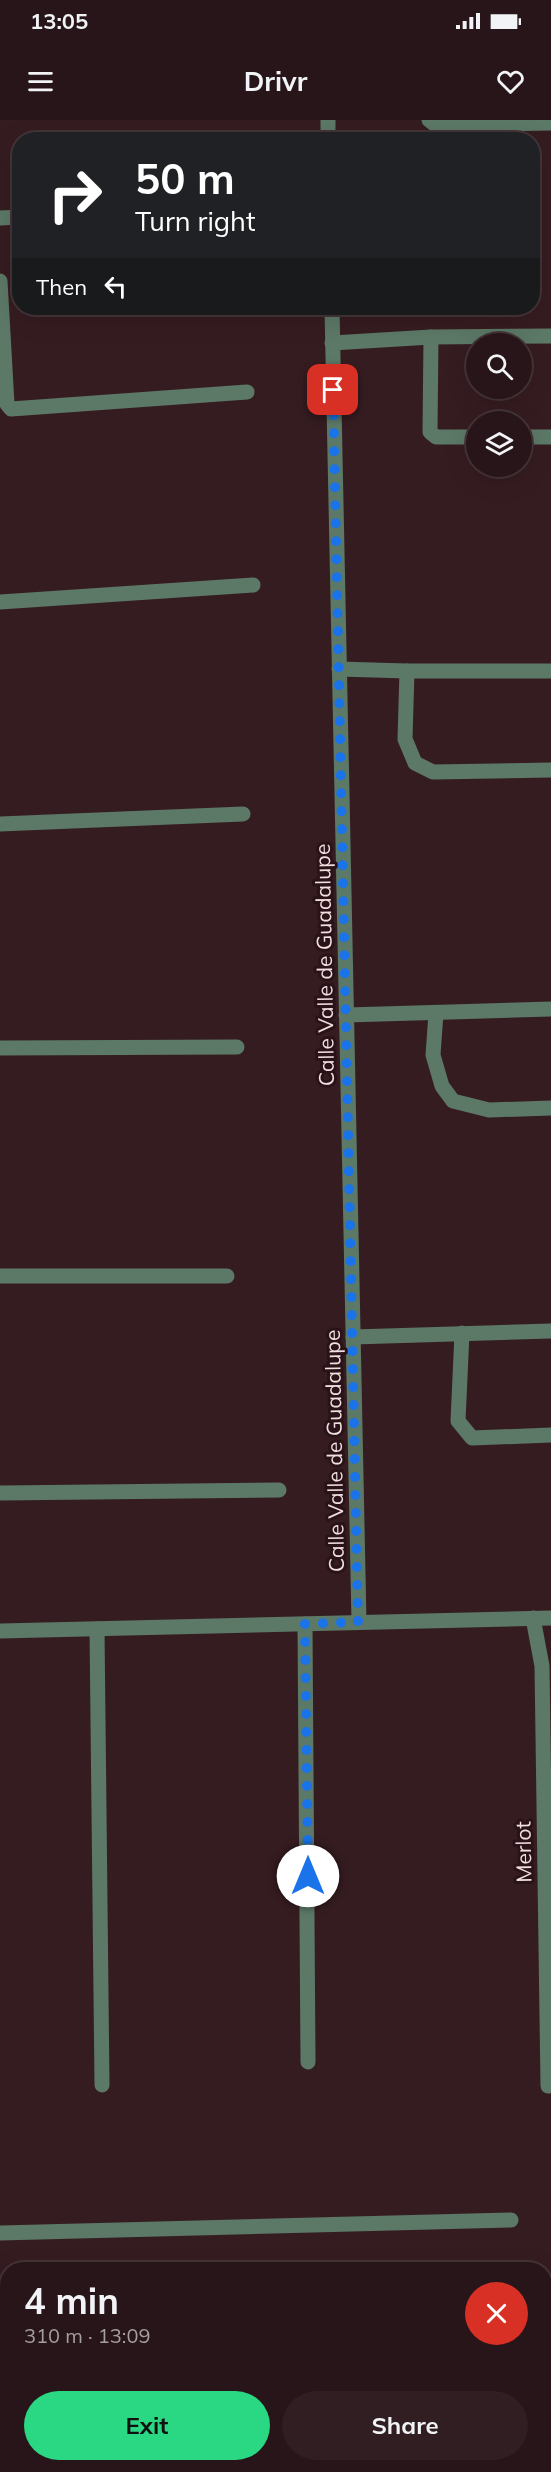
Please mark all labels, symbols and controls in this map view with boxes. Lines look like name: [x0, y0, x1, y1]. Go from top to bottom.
text: 13:05: [30, 7, 88, 35]
text: Drivr: [244, 64, 307, 98]
icon: menu: [24, 65, 57, 98]
icon: heart: [494, 65, 527, 98]
text: 50 m: [135, 152, 235, 205]
icon: right: [36, 156, 114, 234]
text: Turn right: [135, 204, 255, 238]
icon: left: [99, 270, 132, 303]
text: Then: [36, 273, 87, 301]
map controls: [466, 333, 532, 477]
button: search: [466, 333, 532, 399]
pin: [307, 364, 358, 415]
icon: arrive: [316, 373, 349, 406]
button: layers: [466, 411, 532, 477]
street label: Calle Valle de Guadalupe: [309, 844, 339, 1086]
street label: Calle Valle de Guadalupe: [319, 1330, 349, 1572]
street label: Merlot: [509, 1821, 537, 1883]
position arrow: [276, 1844, 340, 1908]
text: 4 min: [24, 2278, 119, 2323]
button: close: [465, 2282, 528, 2345]
text: 310 m · 13:09: [24, 2323, 150, 2348]
button: Exit: [24, 2391, 270, 2460]
button: Share: [282, 2391, 528, 2460]

